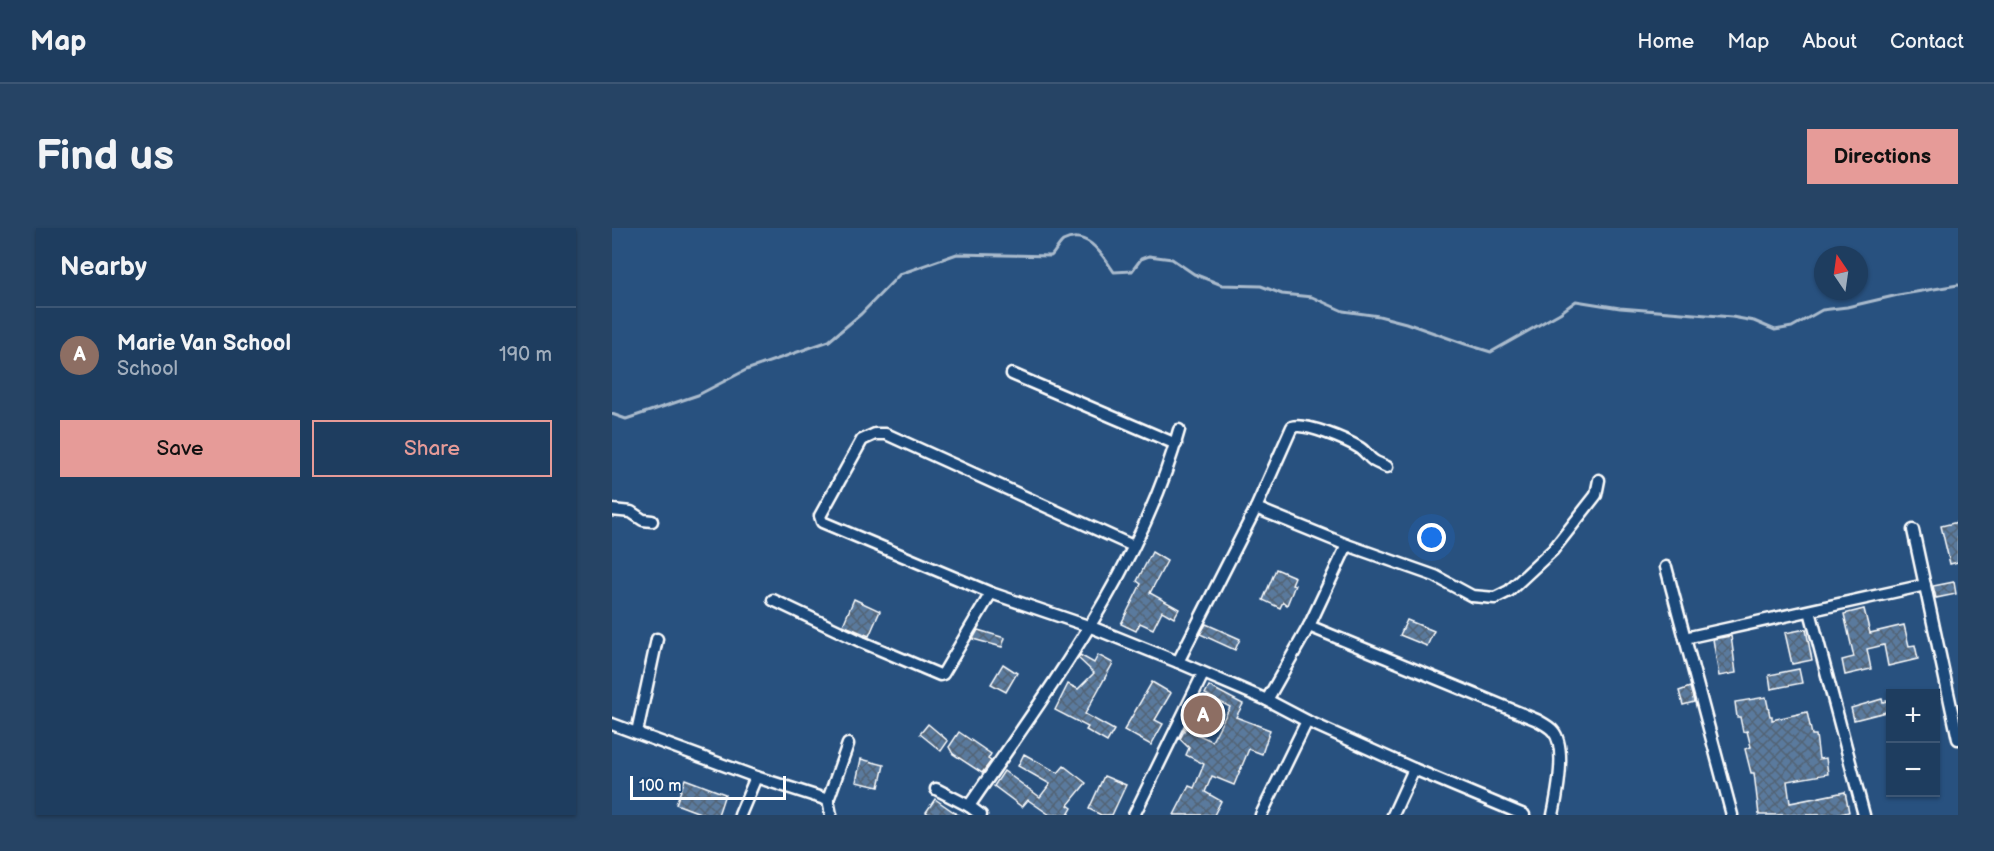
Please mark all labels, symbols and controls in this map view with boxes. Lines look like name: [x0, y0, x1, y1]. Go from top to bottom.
text: Map: [30, 25, 86, 58]
text: Home: [1637, 29, 1694, 54]
text: Map: [1727, 29, 1769, 54]
text: About: [1802, 29, 1857, 54]
text: Contact: [1890, 29, 1964, 54]
button: Directions: [1807, 129, 1958, 184]
text: Find us: [36, 131, 174, 182]
north arrow: [1814, 246, 1868, 300]
text: Nearby: [60, 252, 147, 283]
text: Marie Van School: [117, 330, 291, 357]
text: A: [73, 343, 86, 367]
text: 190 m: [499, 343, 552, 367]
text: School: [117, 357, 178, 381]
button: Save: [60, 420, 300, 477]
button: Share: [312, 420, 552, 477]
your location: [1417, 523, 1446, 552]
map controls: [1886, 689, 1940, 797]
button: +: [1886, 689, 1940, 743]
pin: A: [1184, 692, 1222, 738]
button: −: [1886, 743, 1940, 797]
scale bar: [630, 773, 786, 800]
text: 100 m: [639, 777, 682, 796]

